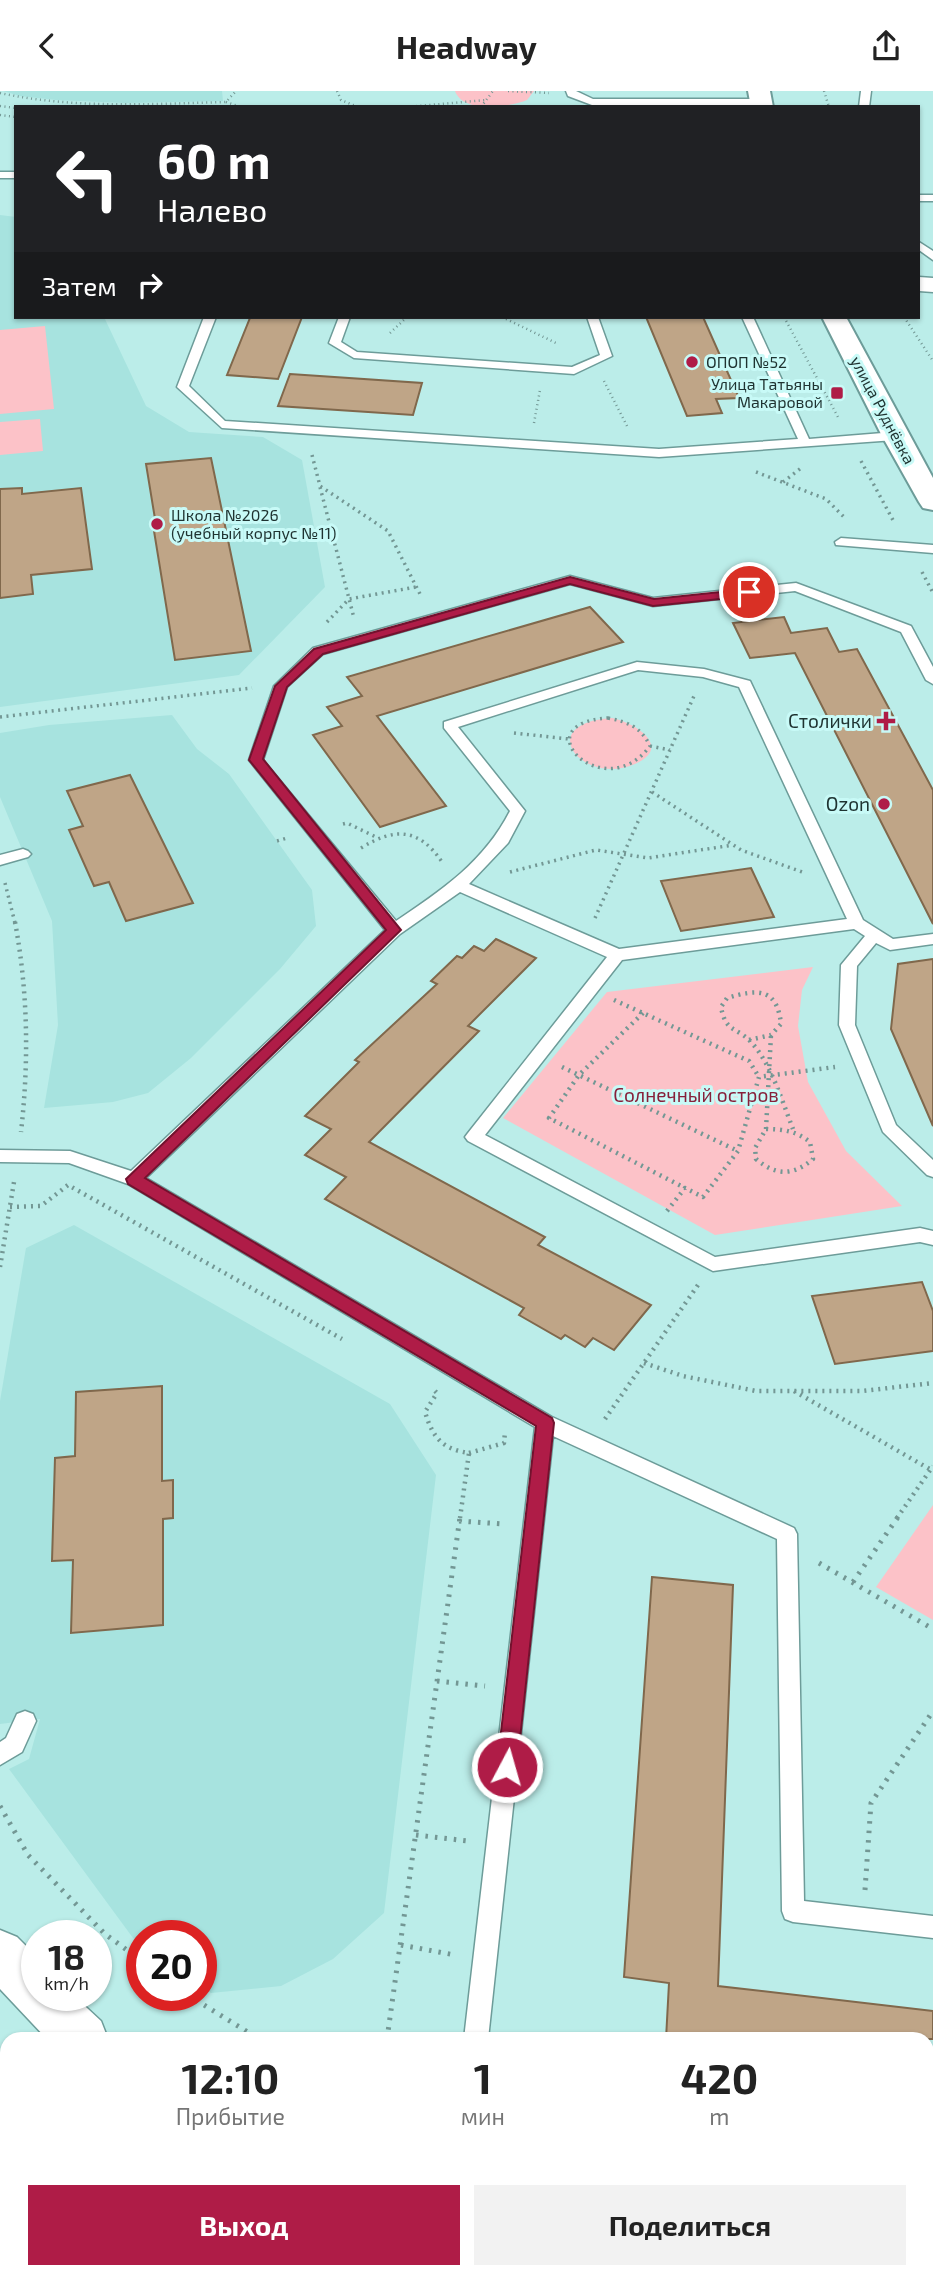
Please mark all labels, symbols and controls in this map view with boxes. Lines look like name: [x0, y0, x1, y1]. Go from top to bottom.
icon: back: [28, 27, 66, 65]
text: Headway: [396, 27, 537, 65]
icon: share: [867, 27, 905, 65]
text: 60 m: [157, 130, 271, 189]
icon: left: [42, 133, 133, 224]
text: Налево: [157, 190, 267, 228]
icon: right: [131, 266, 169, 304]
text: Затем: [42, 270, 117, 301]
place label: ОПОП №52: [706, 352, 787, 371]
street label: улица Руднёвка: [846, 353, 920, 467]
marker: ОПОП №52: [684, 354, 700, 370]
place label: Улица Татьяны Макаровой: [711, 374, 823, 411]
marker: Улица Татьяны Макаровой: [829, 385, 845, 401]
place label: Школа №2026 (учебный корпус №11): [171, 505, 337, 543]
marker: Школа №2026 (учебный корпус №11): [149, 516, 165, 532]
pin: [719, 562, 779, 622]
icon: arrive: [730, 573, 768, 611]
place label: Столички: [788, 709, 872, 732]
marker: Столички: [878, 713, 894, 729]
place label: Ozon: [826, 792, 870, 815]
marker: Ozon: [876, 796, 892, 812]
park label: Солнечный остров: [613, 1083, 779, 1106]
position arrow: [470, 1730, 544, 1804]
speed limit sign: 20: [126, 1920, 217, 2011]
text: 18: [48, 1935, 85, 1977]
text: km/h: [44, 1972, 89, 1994]
text: 12:10: [181, 2052, 279, 2102]
text: 1: [474, 2052, 492, 2102]
text: 420: [681, 2052, 758, 2102]
text: Прибытие: [176, 2102, 285, 2130]
text: мин: [461, 2102, 505, 2130]
text: m: [709, 2102, 729, 2130]
button: Выход: [28, 2185, 460, 2265]
button: Поделиться: [474, 2185, 906, 2265]

